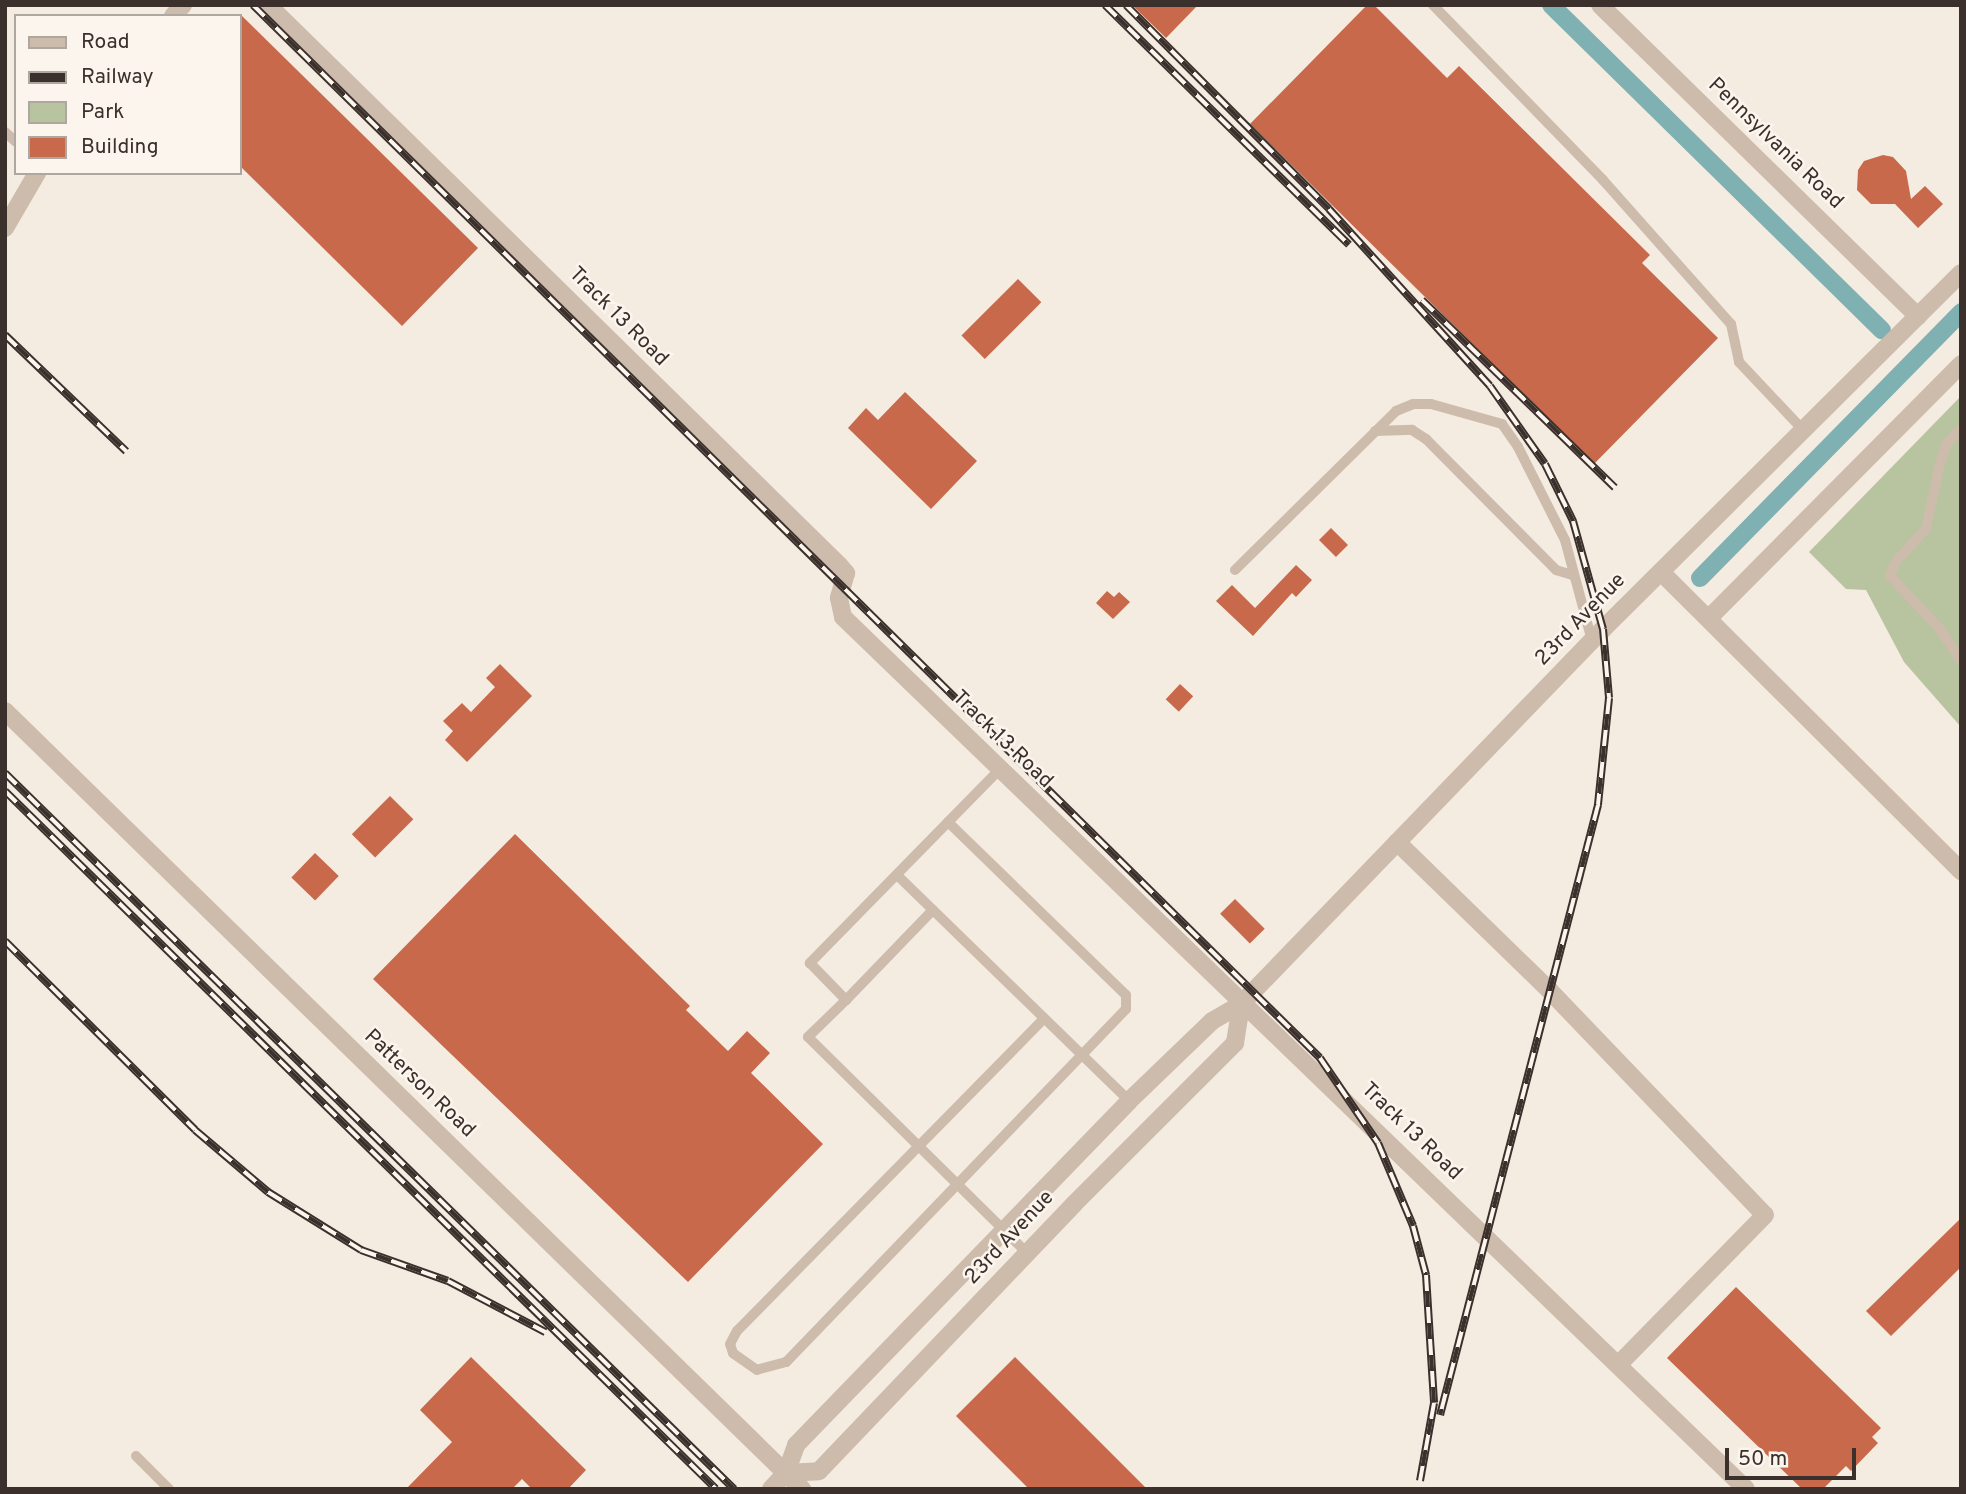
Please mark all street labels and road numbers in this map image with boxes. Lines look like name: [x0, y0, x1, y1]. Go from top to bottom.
street label: Pennsylvania Road: [1702, 73, 1848, 215]
street label: Track 13 Road: [563, 262, 673, 372]
street label: 23rd Avenue: [1530, 568, 1632, 672]
street label: Track 13 Road: [946, 686, 1058, 794]
street label: Patterson Road: [358, 1025, 480, 1143]
street label: Track 13 Road: [1355, 1078, 1467, 1186]
street label: 23rd Avenue: [960, 1185, 1060, 1291]

